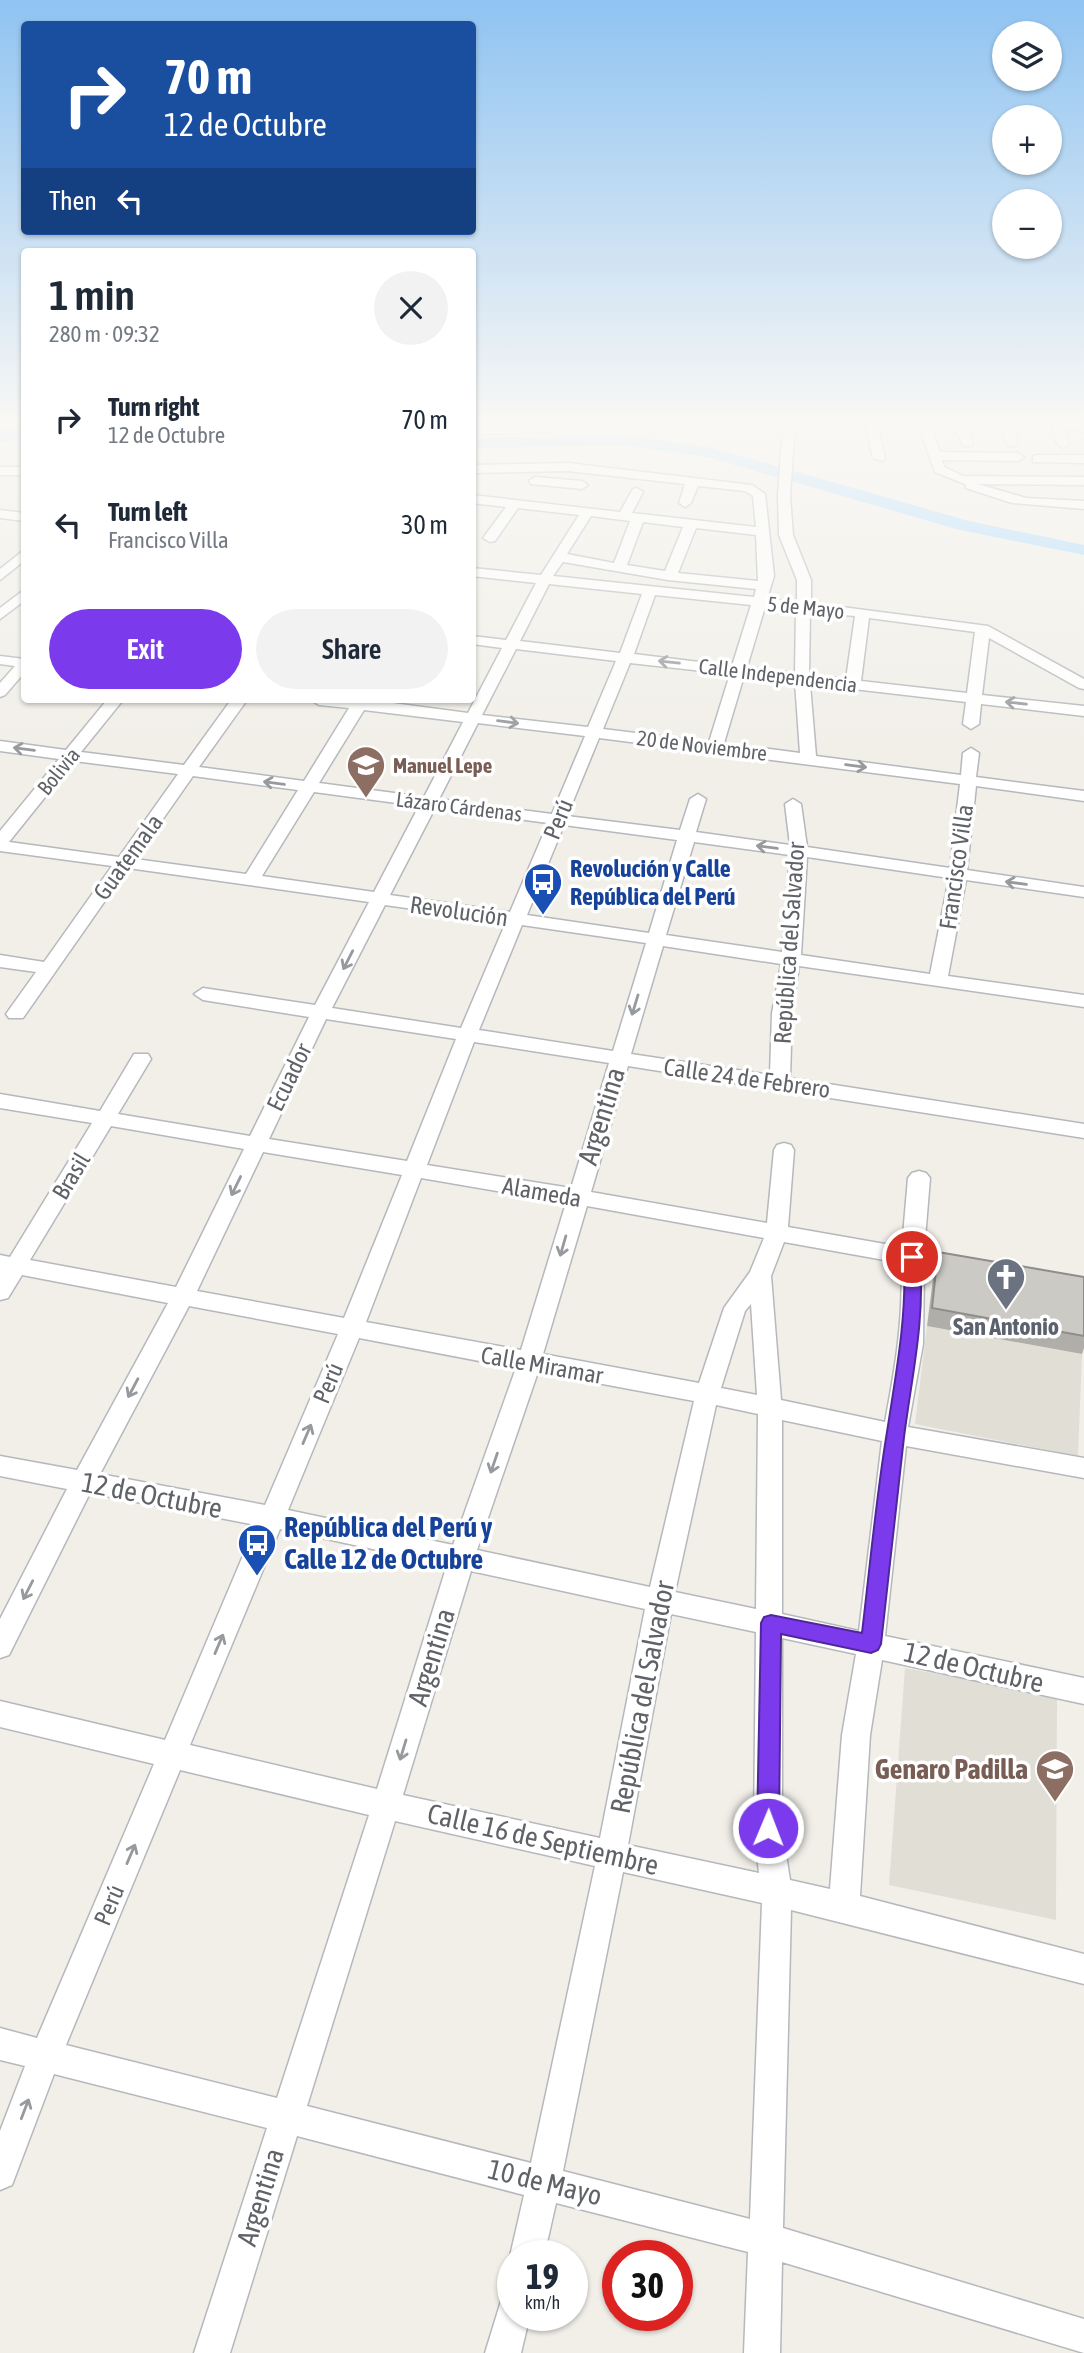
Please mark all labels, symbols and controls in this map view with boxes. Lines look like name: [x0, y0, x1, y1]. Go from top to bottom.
map controls: [992, 21, 1062, 259]
button: layers: [992, 21, 1062, 91]
text: 70 m: [164, 48, 252, 104]
icon: right: [49, 49, 140, 140]
button: +: [992, 105, 1062, 175]
text: 12 de Octubre: [164, 106, 327, 143]
icon: left: [111, 182, 149, 220]
text: Then: [49, 186, 97, 216]
button: −: [992, 189, 1062, 259]
text: 1 min: [49, 271, 135, 319]
button: close: [374, 271, 448, 345]
text: 280 m · 09:32: [49, 321, 160, 347]
text: Turn right: [108, 392, 199, 422]
icon: right: [49, 401, 87, 439]
text: 70 m: [401, 405, 448, 435]
text: 12 de Octubre: [108, 422, 225, 448]
text: Turn left: [108, 497, 188, 527]
icon: left: [49, 506, 87, 544]
text: 30 m: [401, 510, 448, 540]
text: Francisco Villa: [108, 527, 229, 553]
street label: 5 de Mayo: [766, 591, 846, 623]
button: Exit: [49, 609, 242, 689]
button: Share: [256, 609, 448, 689]
street label: Calle Independencia: [697, 653, 859, 697]
one-way arrow: [658, 656, 680, 669]
one-way arrow: [1005, 696, 1028, 709]
one-way arrow: [497, 715, 519, 728]
street label: 20 de Noviembre: [636, 725, 768, 765]
one-way arrow: [14, 742, 36, 755]
street label: Bolivia: [32, 743, 84, 799]
school or university icon: Manuel Lepe: [345, 744, 387, 799]
place label: Manuel Lepe: [393, 753, 492, 777]
one-way arrow: [844, 759, 866, 772]
one-way arrow: [263, 776, 286, 789]
street label: Lázaro Cárdenas: [395, 786, 523, 826]
street label: Perú: [538, 795, 578, 843]
street label: Francisco Villa: [934, 803, 978, 931]
street label: Guatemala: [88, 809, 168, 905]
one-way arrow: [756, 840, 779, 853]
street label: República del Salvador: [768, 840, 810, 1045]
place label: Revolución y Calle República del Perú: [570, 855, 735, 910]
bus stop icon: Revolución y Calle República del Perú: [522, 861, 564, 916]
one-way arrow: [1006, 876, 1028, 889]
street label: Revolución: [408, 891, 510, 931]
one-way arrow: [340, 949, 354, 970]
one-way arrow: [627, 994, 640, 1016]
street label: Ecuador: [261, 1038, 317, 1115]
street label: Calle 24 de Febrero: [662, 1053, 832, 1103]
street label: Argentina: [571, 1063, 631, 1169]
street label: Brasil: [47, 1147, 96, 1204]
street label: Alameda: [500, 1172, 584, 1212]
one-way arrow: [229, 1175, 242, 1196]
pin: [882, 1227, 942, 1287]
one-way arrow: [555, 1235, 568, 1257]
icon: arrive: [893, 1238, 931, 1276]
church icon: San Antonio: [985, 1256, 1027, 1311]
place label: San Antonio: [953, 1313, 1059, 1340]
street label: Calle Miramar: [479, 1341, 606, 1389]
street label: Perú: [308, 1359, 348, 1407]
one-way arrow: [126, 1378, 140, 1398]
one-way arrow: [301, 1424, 314, 1445]
one-way arrow: [487, 1452, 499, 1474]
street label: 12 de Octubre: [79, 1466, 225, 1524]
place label: República del Perú y Calle 12 de Octubre: [284, 1511, 493, 1575]
bus stop icon: República del Perú y Calle 12 de Octubre: [236, 1522, 278, 1577]
street label: República del Salvador: [604, 1577, 680, 1816]
one-way arrow: [21, 1579, 35, 1600]
street label: Argentina: [401, 1604, 461, 1710]
one-way arrow: [213, 1633, 226, 1655]
street label: 12 de Octubre: [901, 1635, 1047, 1699]
one-way arrow: [396, 1739, 409, 1761]
school or university icon: Genaro Padilla: [1034, 1748, 1076, 1803]
place label: Genaro Padilla: [875, 1753, 1028, 1785]
position arrow: [731, 1791, 805, 1865]
street label: Calle 16 de Septiembre: [424, 1797, 662, 1881]
one-way arrow: [125, 1843, 138, 1865]
street label: Perú: [89, 1881, 129, 1929]
one-way arrow: [19, 2099, 32, 2120]
street label: Argentina: [230, 2144, 290, 2250]
street label: 10 de Mayo: [485, 2152, 605, 2212]
speed limit sign: 30: [602, 2240, 693, 2331]
text: 19: [526, 2256, 559, 2296]
text: km/h: [525, 2292, 560, 2313]

